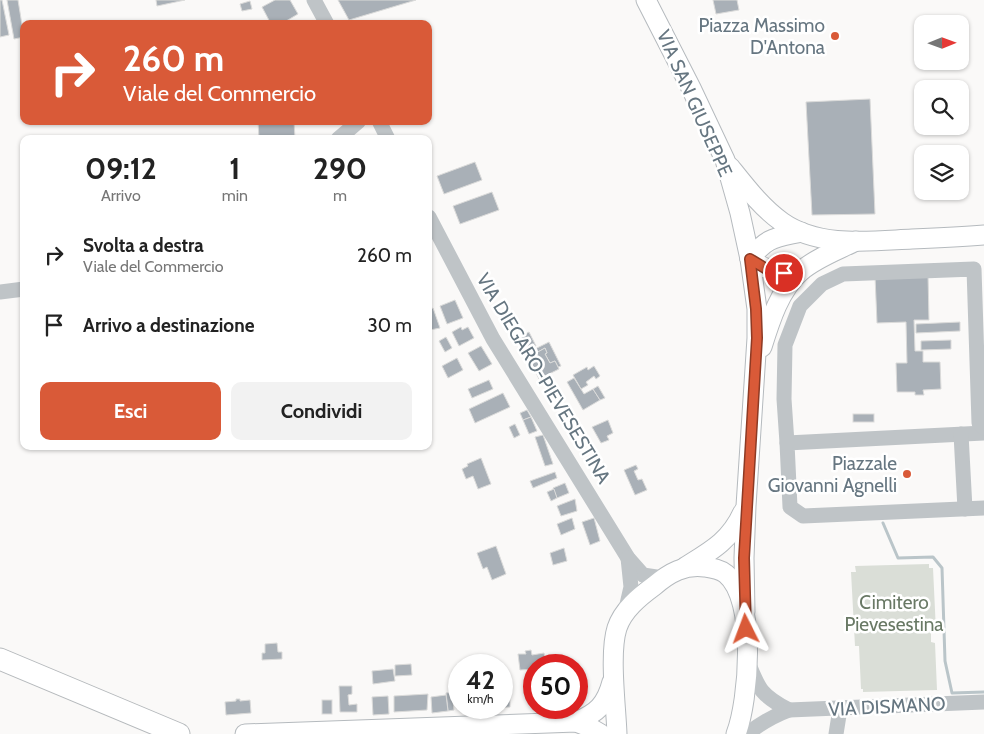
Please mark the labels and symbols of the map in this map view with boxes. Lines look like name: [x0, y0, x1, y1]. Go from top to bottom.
place label: Piazza Massimo D'Antona: [698, 14, 825, 59]
north arrow: [914, 15, 969, 70]
street label: VIA SAN GIUSEPPE: [652, 26, 737, 180]
marker: Piazza Massimo D'Antona: [829, 30, 841, 42]
pin: [763, 252, 805, 294]
street label: VIA DIEGARO-PIEVESESTINA: [472, 269, 616, 488]
place label: Piazzale Giovanni Agnelli: [768, 452, 897, 497]
marker: Piazzale Giovanni Agnelli: [901, 468, 913, 480]
park label: Cimitero Pievesestina: [845, 591, 943, 636]
position arrow: [719, 602, 771, 654]
speed limit sign: 50: [523, 654, 588, 719]
street label: VIA DISMANO: [828, 692, 946, 721]

